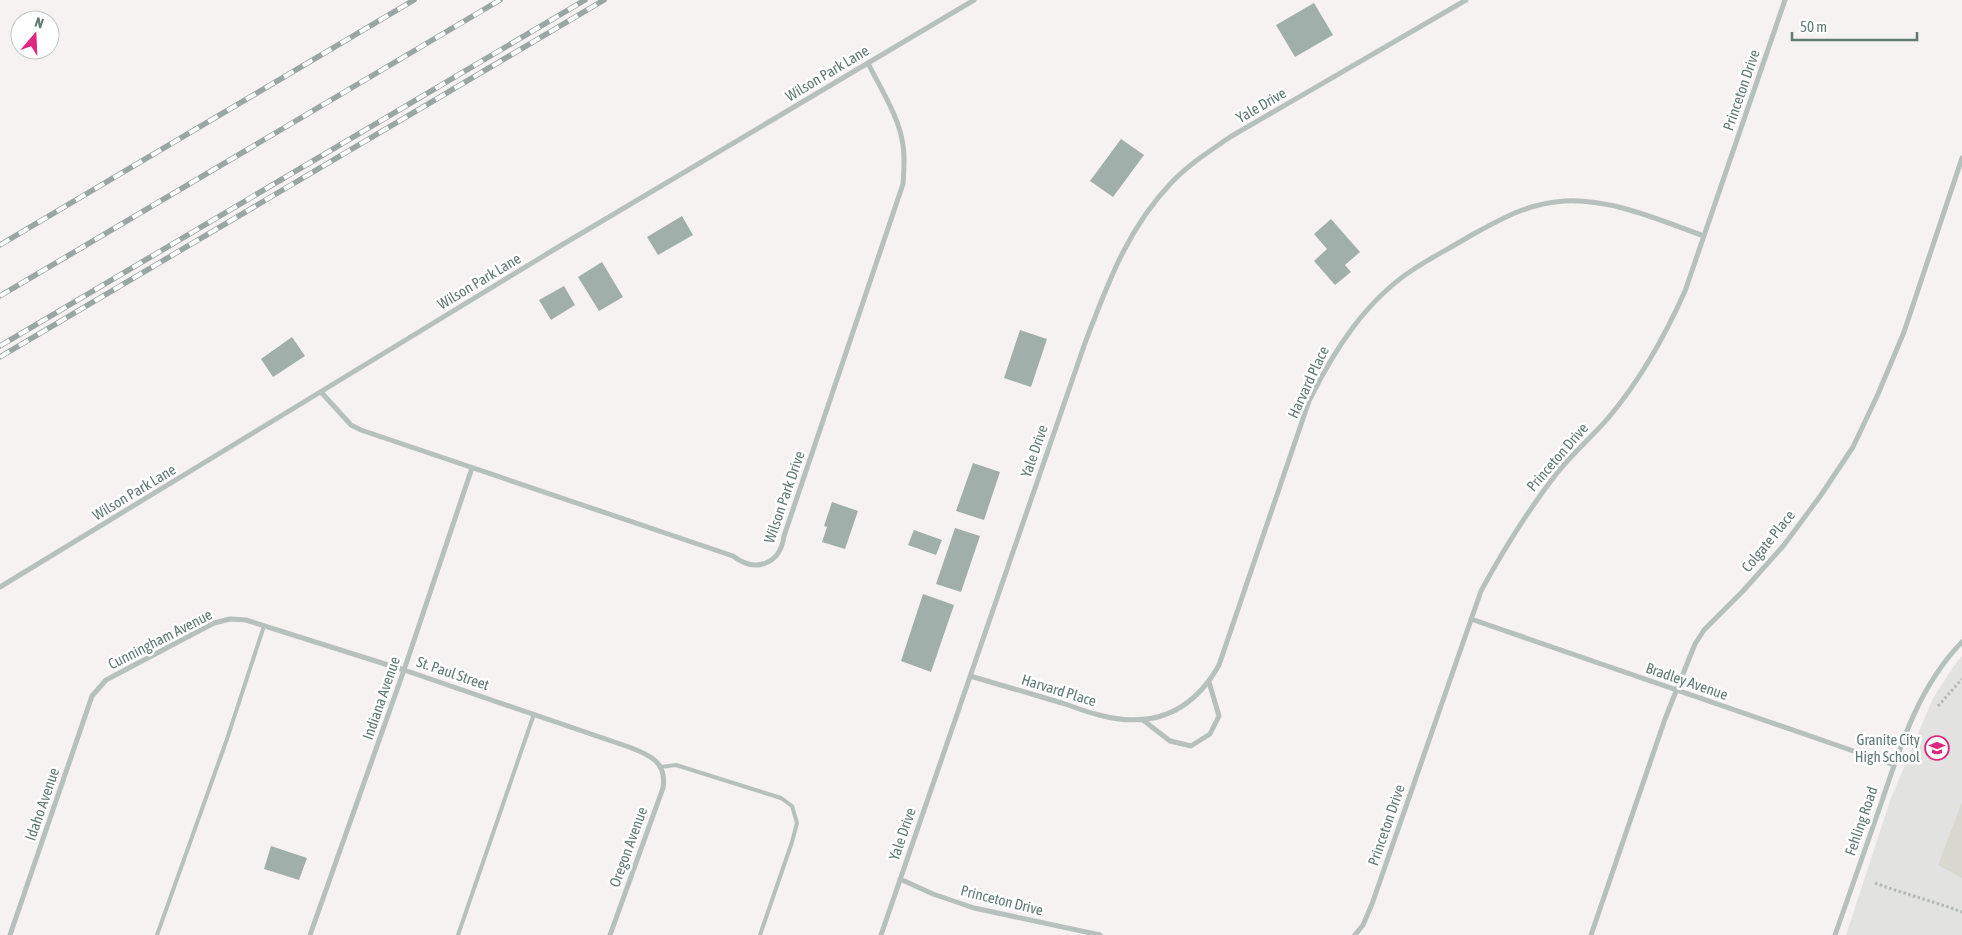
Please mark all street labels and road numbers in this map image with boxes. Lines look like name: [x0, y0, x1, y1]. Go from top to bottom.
street label: Wilson Park Lane: [782, 41, 872, 104]
street label: Princeton Drive: [1719, 47, 1763, 133]
street label: Yale Drive: [1233, 84, 1289, 126]
street label: Wilson Park Lane: [434, 249, 524, 312]
street label: Harvard Place: [1284, 343, 1332, 421]
street label: Princeton Drive: [1523, 419, 1591, 494]
street label: Yale Drive: [1017, 422, 1051, 480]
street label: Wilson Park Drive: [760, 449, 808, 545]
street label: Wilson Park Lane: [89, 460, 179, 523]
street label: Colgate Place: [1738, 507, 1798, 575]
street label: Cunningham Avenue: [105, 605, 215, 673]
street label: St. Paul Street: [415, 653, 491, 693]
street label: Indiana Avenue: [359, 654, 403, 742]
street label: Bradley Avenue: [1644, 659, 1730, 703]
street label: Harvard Place: [1020, 671, 1099, 709]
street label: Idaho Avenue: [22, 765, 62, 843]
street label: Princeton Drive: [1364, 782, 1408, 868]
street label: Fehling Road: [1841, 784, 1881, 858]
street label: Oregon Avenue: [606, 804, 650, 889]
street label: Yale Drive: [885, 805, 919, 863]
street label: Princeton Drive: [959, 882, 1045, 919]

